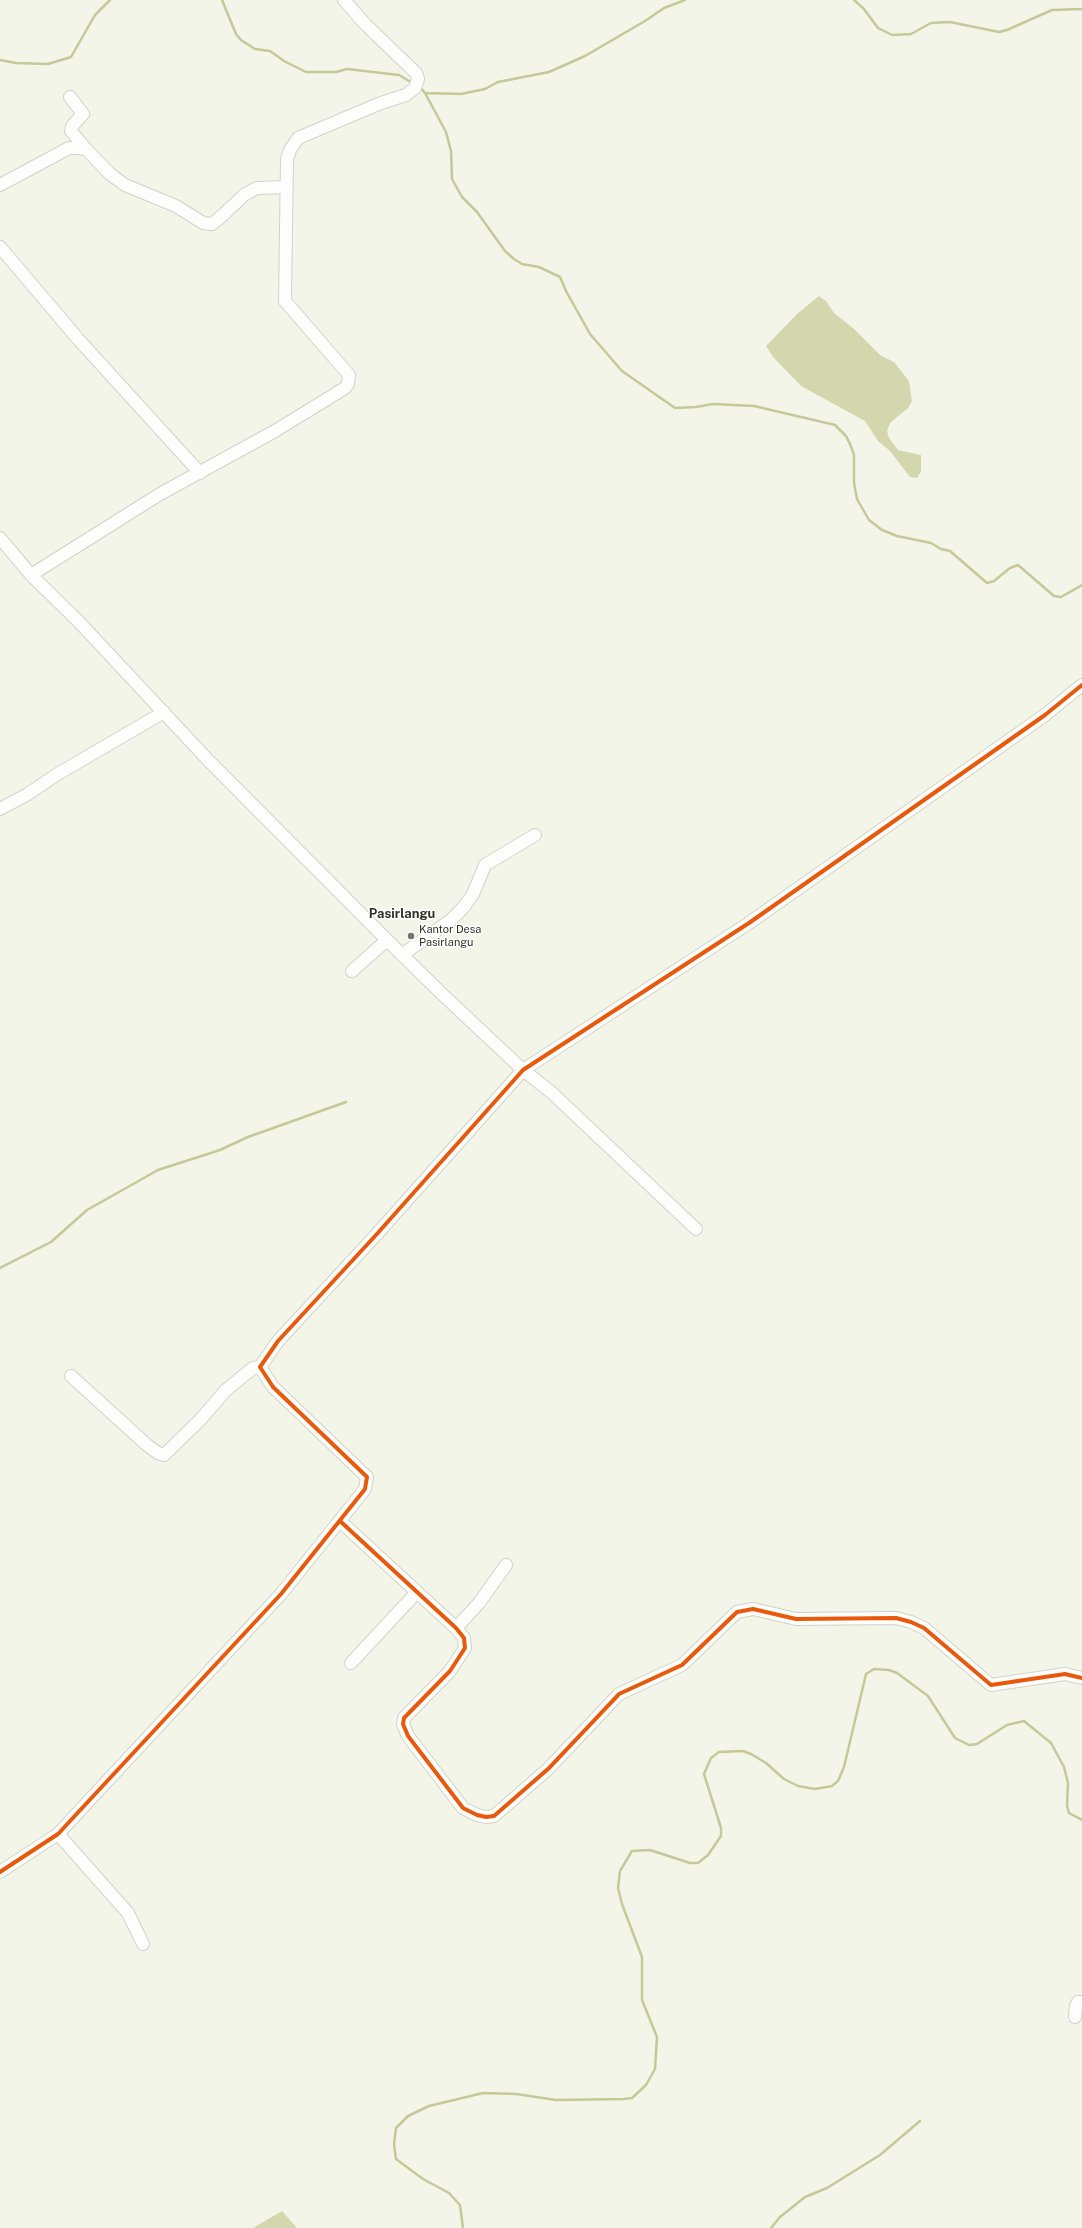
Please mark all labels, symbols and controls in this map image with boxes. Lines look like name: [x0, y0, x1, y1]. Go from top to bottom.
district label: Pasirlangu: [369, 906, 435, 922]
place label: Kantor Desa Pasirlangu: [419, 923, 481, 949]
marker: Kantor Desa Pasirlangu: [406, 931, 416, 941]

